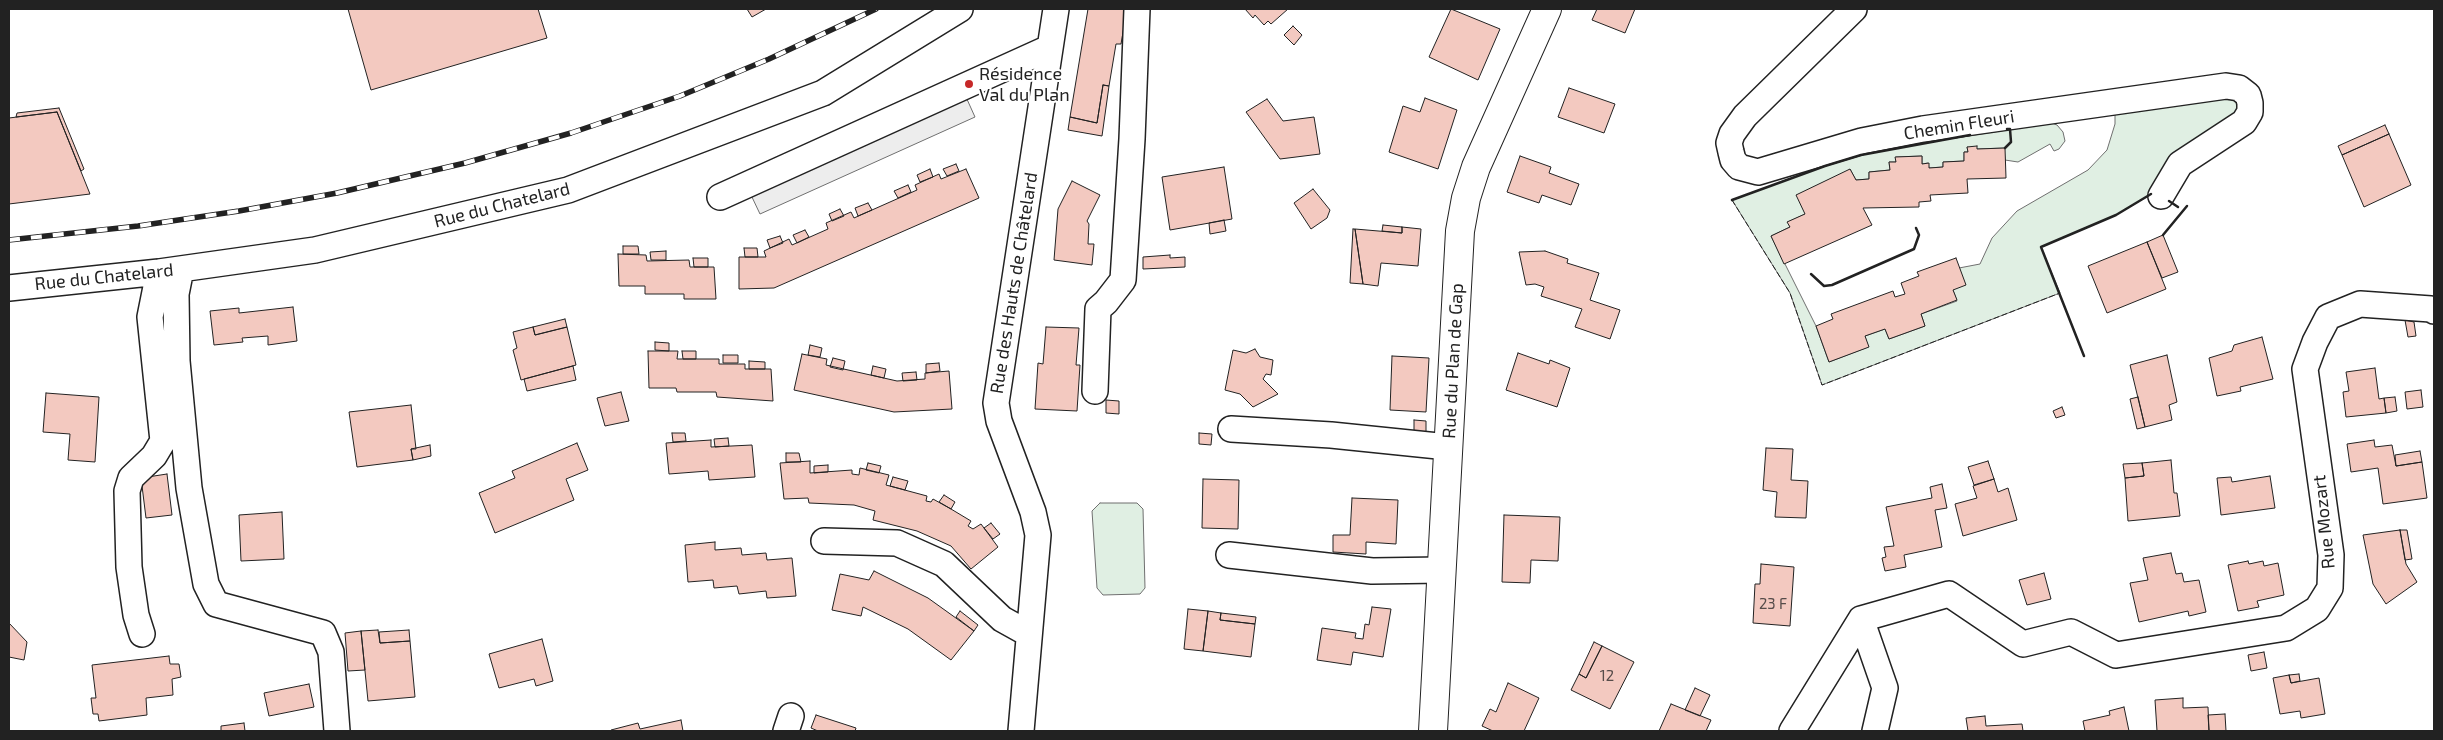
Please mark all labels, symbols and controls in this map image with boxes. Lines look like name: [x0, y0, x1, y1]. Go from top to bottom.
place label: Résidence Val du Plan: [979, 63, 1070, 106]
marker: Résidence Val du Plan: [963, 78, 975, 90]
street label: Chemin Fleuri: [1902, 106, 2016, 144]
street label: Rue des Hauts de Châtelard: [986, 171, 1042, 395]
street label: Rue du Chatelard: [432, 178, 572, 232]
street label: Rue du Chatelard: [34, 259, 174, 295]
street label: Rue du Plan de Gap: [1438, 283, 1468, 439]
street label: Rue Mozart: [2308, 474, 2340, 570]
house number: 23 F: [1759, 595, 1787, 613]
house number: 12: [1600, 667, 1614, 685]

